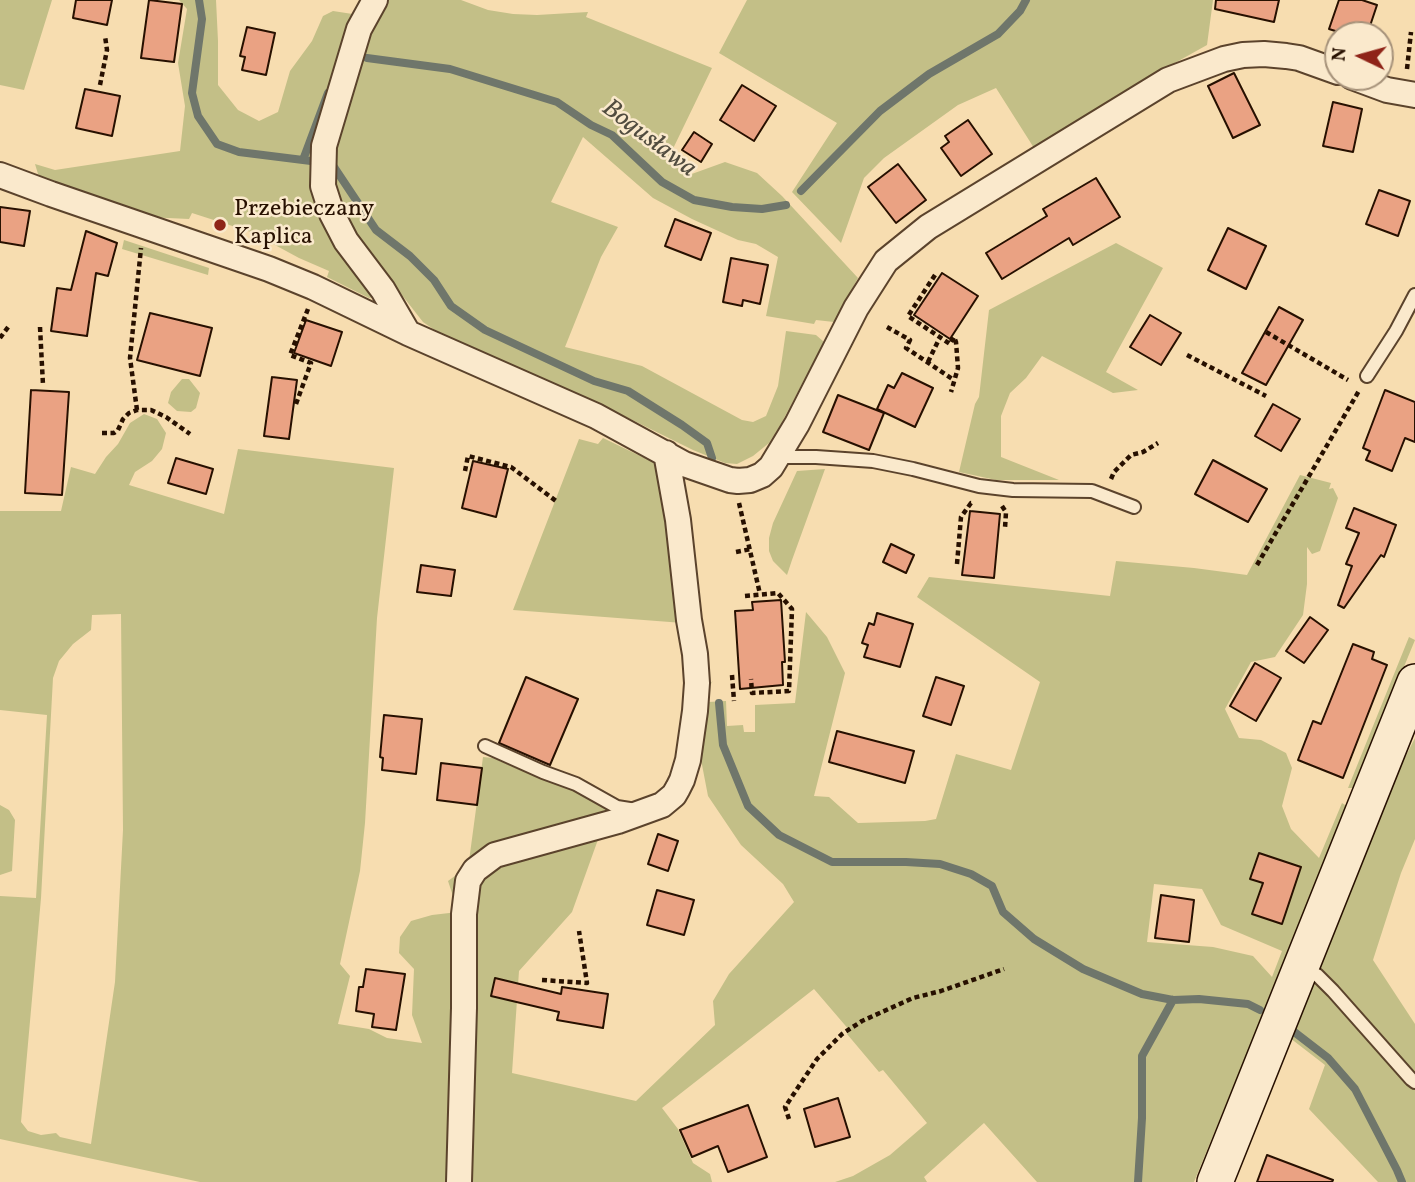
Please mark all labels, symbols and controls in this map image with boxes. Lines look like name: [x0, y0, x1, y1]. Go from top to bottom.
north arrow: [1324, 21, 1394, 91]
text: N: [1327, 46, 1354, 62]
water label: Bogusława: [594, 94, 702, 186]
place label: Przebieczany Kaplica: [234, 197, 374, 253]
marker: Przebieczany Kaplica: [212, 217, 228, 233]

